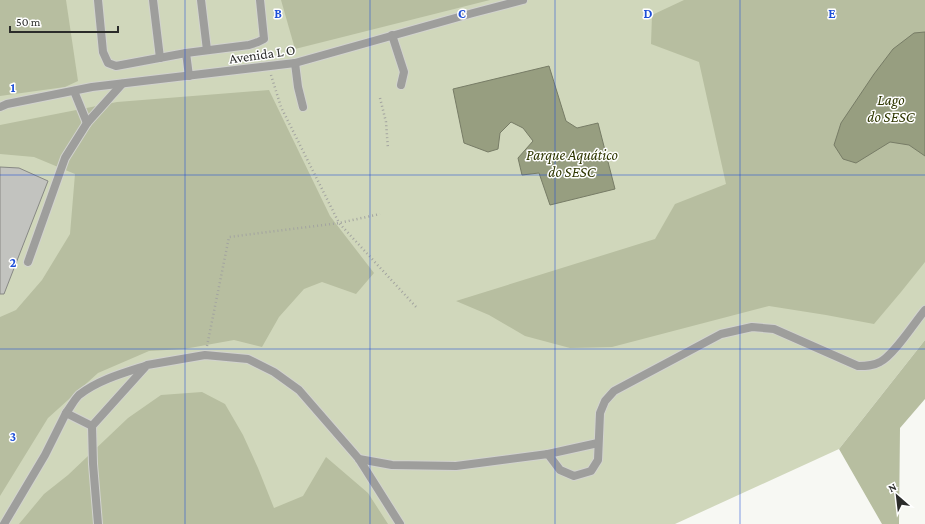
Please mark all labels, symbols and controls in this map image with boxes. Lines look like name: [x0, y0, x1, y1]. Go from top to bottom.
text: B: [274, 6, 282, 21]
text: C: [458, 6, 466, 21]
text: D: [644, 6, 653, 21]
text: E: [828, 6, 836, 21]
scale bar: [10, 8, 118, 34]
text: 50 m: [16, 15, 41, 29]
street label: Avenida L O: [228, 41, 296, 67]
text: 1: [11, 80, 16, 95]
water label: Lago do SESC: [867, 92, 916, 125]
water label: Parque Aquático do SESC: [526, 147, 618, 180]
text: 2: [10, 255, 17, 270]
text: 3: [10, 429, 16, 444]
north arrow: [877, 476, 917, 516]
text: N: [886, 480, 899, 494]

